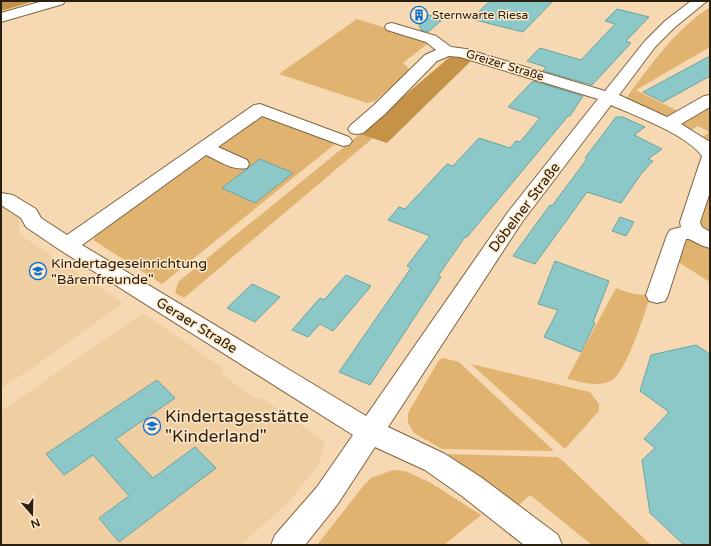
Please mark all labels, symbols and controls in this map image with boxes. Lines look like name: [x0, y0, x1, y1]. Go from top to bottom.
building icon: Sternwarte Riesa: [409, 5, 429, 25]
place label: Sternwarte Riesa: [432, 8, 528, 22]
street label: Greizer Straße: [464, 46, 546, 84]
street label: Döbelner Straße: [485, 159, 564, 255]
place label: Kindertageseinrichtung "Bärenfreunde": [51, 255, 207, 288]
school or university icon: Kindertageseinrichtung "Bärenfreunde": [28, 261, 48, 281]
street label: Geraer Straße: [153, 294, 240, 357]
place label: Kindertagesstätte "Kinderland": [165, 406, 309, 447]
school or university icon: Kindertagesstätte "Kinderland": [142, 416, 162, 436]
north arrow: [12, 494, 52, 534]
text: N: [29, 515, 42, 531]

